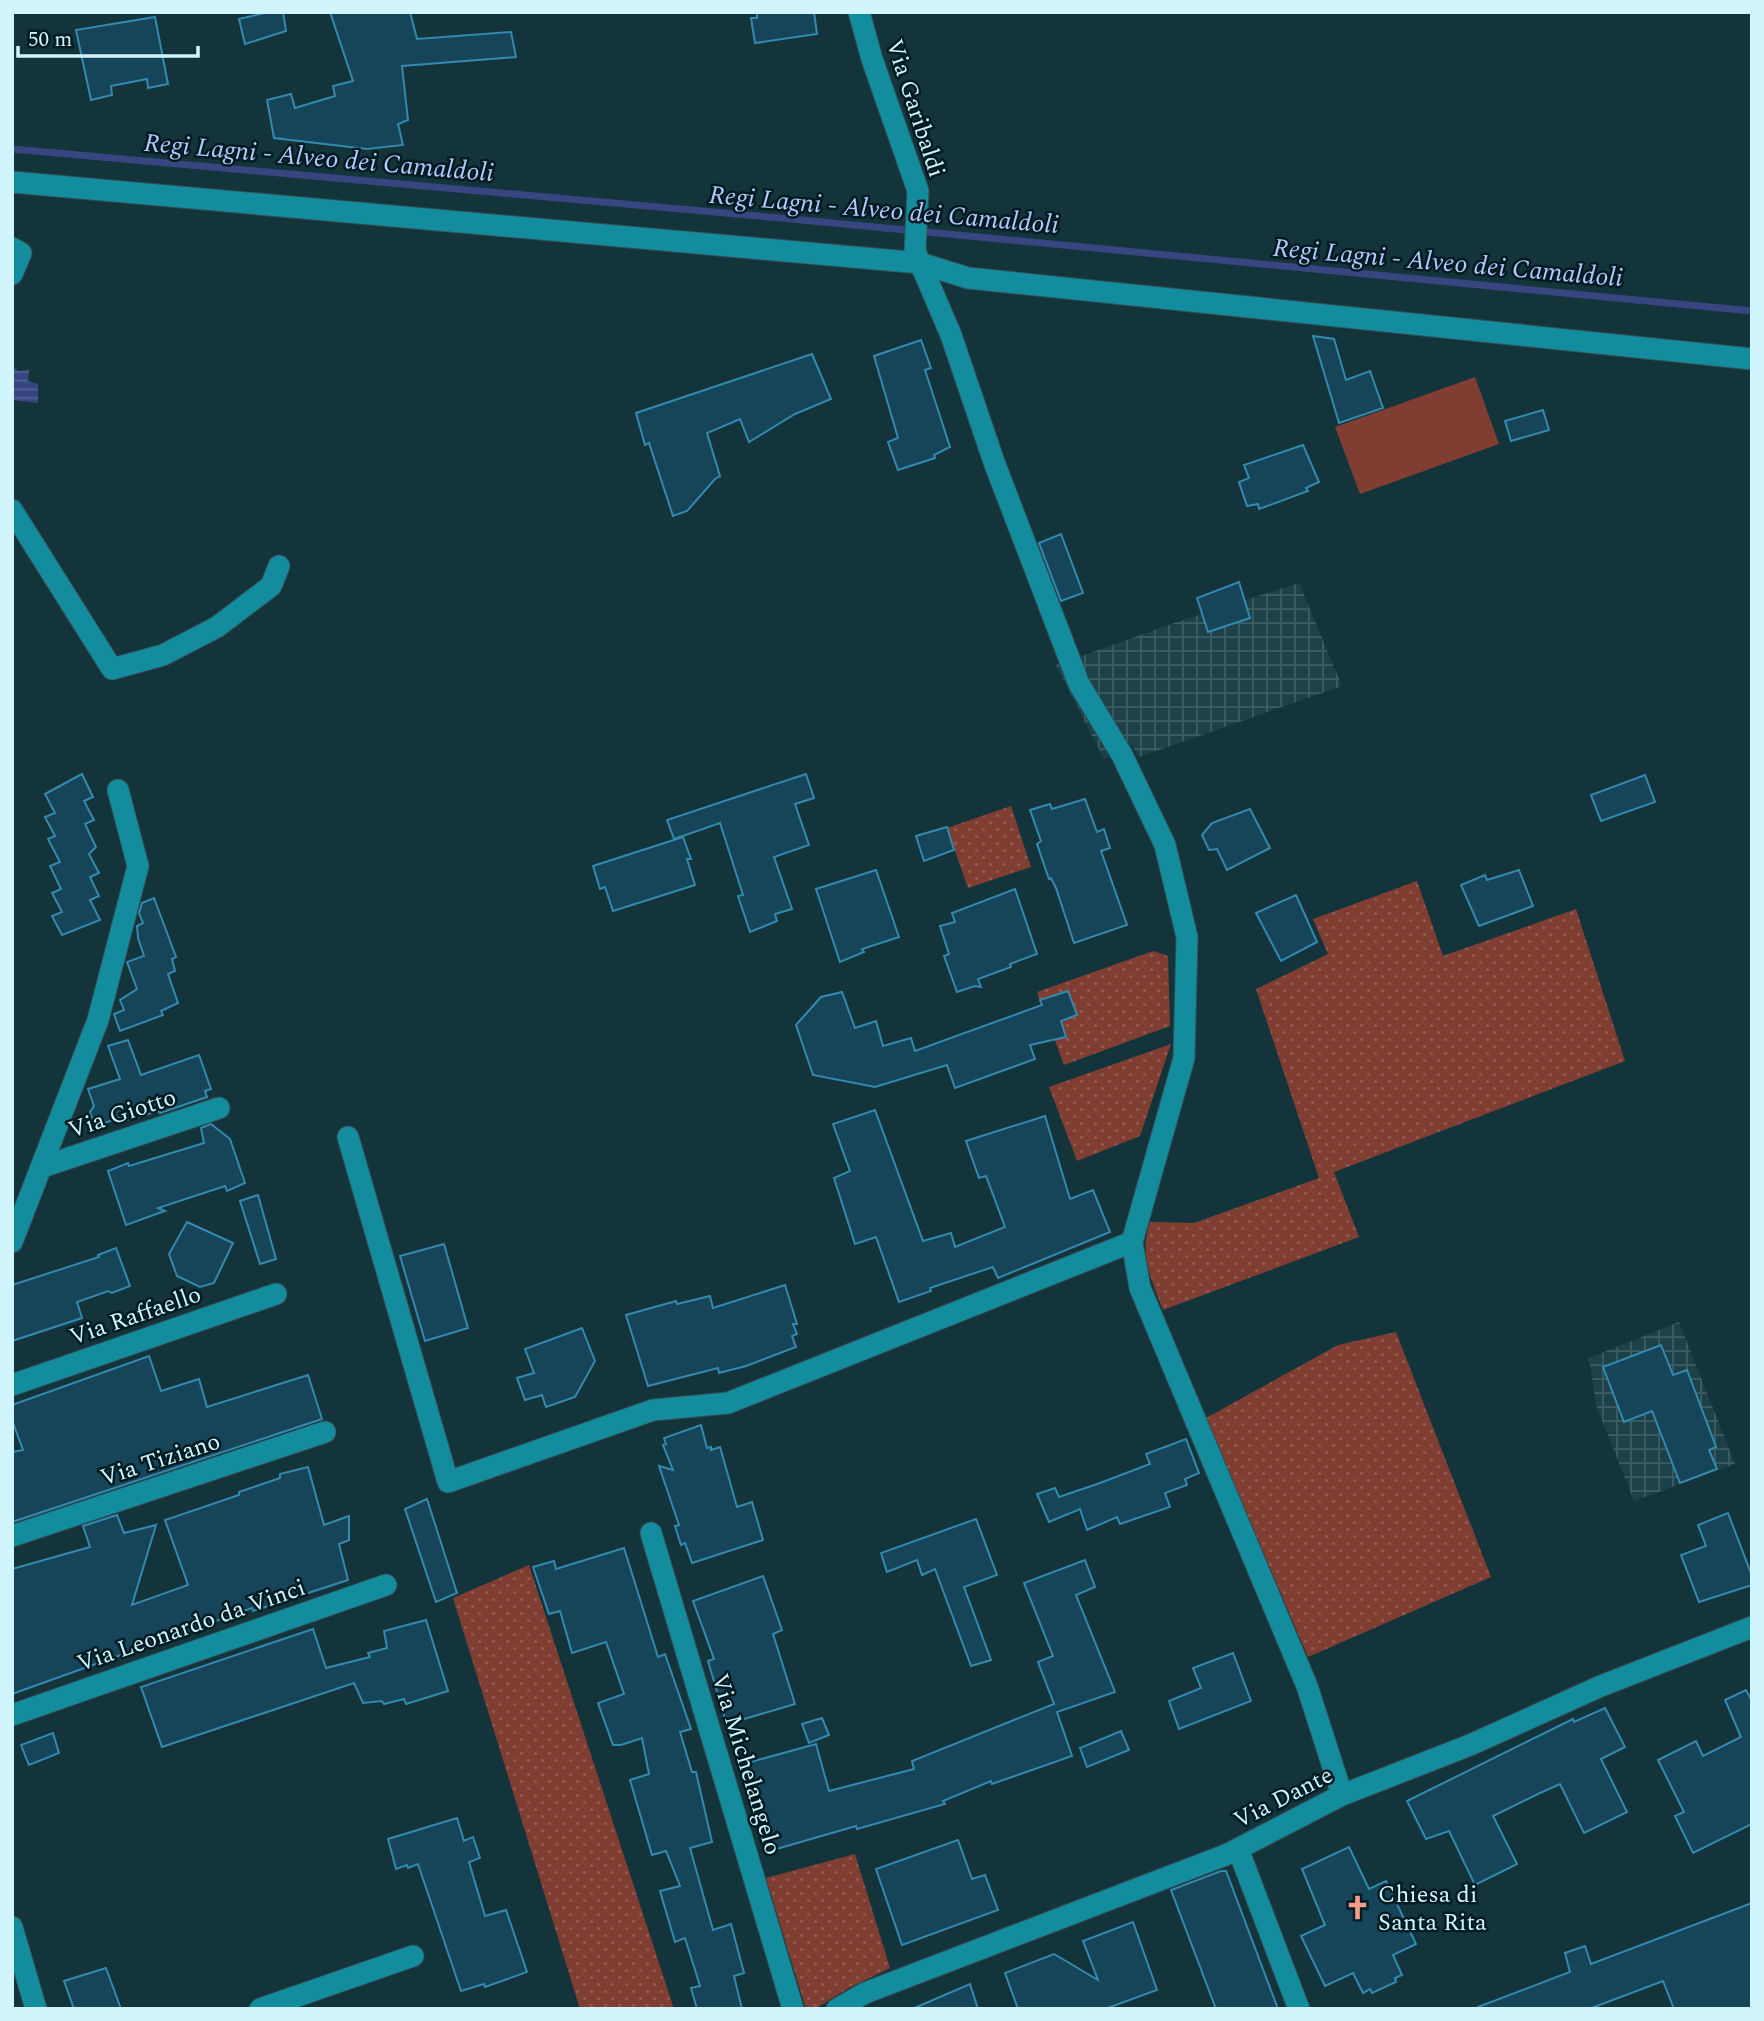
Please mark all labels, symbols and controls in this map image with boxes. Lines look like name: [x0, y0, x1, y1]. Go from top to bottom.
scale bar: [18, 14, 198, 58]
text: 50 m: [28, 24, 72, 56]
street label: Via Garibaldi: [876, 35, 954, 182]
water label: Regi Lagni - Alveo dei Camaldoli: [142, 123, 496, 193]
water label: Regi Lagni - Alveo dei Camaldoli: [707, 175, 1061, 245]
water label: Regi Lagni - Alveo dei Camaldoli: [1271, 228, 1625, 298]
street label: Via Giotto: [64, 1080, 181, 1148]
street label: Via Raffaello: [64, 1277, 206, 1355]
street label: Via Tiziano: [96, 1424, 225, 1496]
street label: Via Leonardo da Vinci: [72, 1570, 310, 1682]
street label: Via Michelangelo: [701, 1669, 791, 1859]
street label: Via Dante: [1227, 1757, 1339, 1838]
place label: Chiesa di Santa Rita: [1378, 1877, 1487, 1941]
church icon: Chiesa di Santa Rita: [1344, 1894, 1372, 1922]

